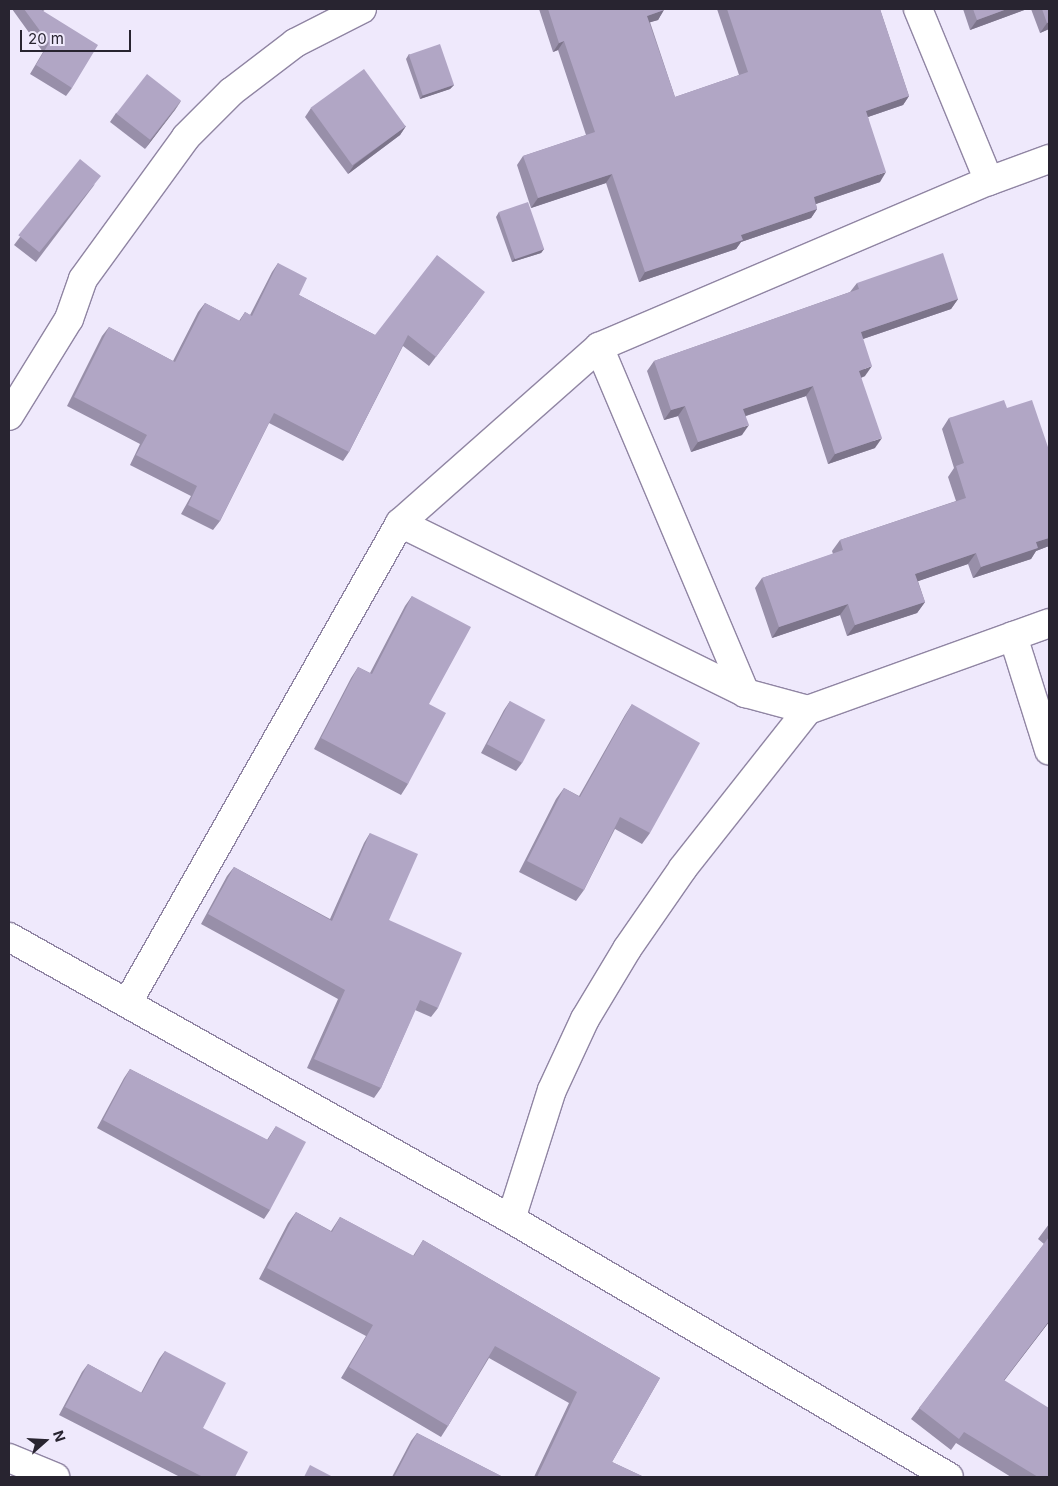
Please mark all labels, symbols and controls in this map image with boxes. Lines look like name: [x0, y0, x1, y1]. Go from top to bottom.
scale bar: [22, 20, 134, 52]
text: 20 m: [28, 29, 64, 48]
north arrow: [20, 1416, 70, 1466]
text: N: [50, 1428, 69, 1444]

